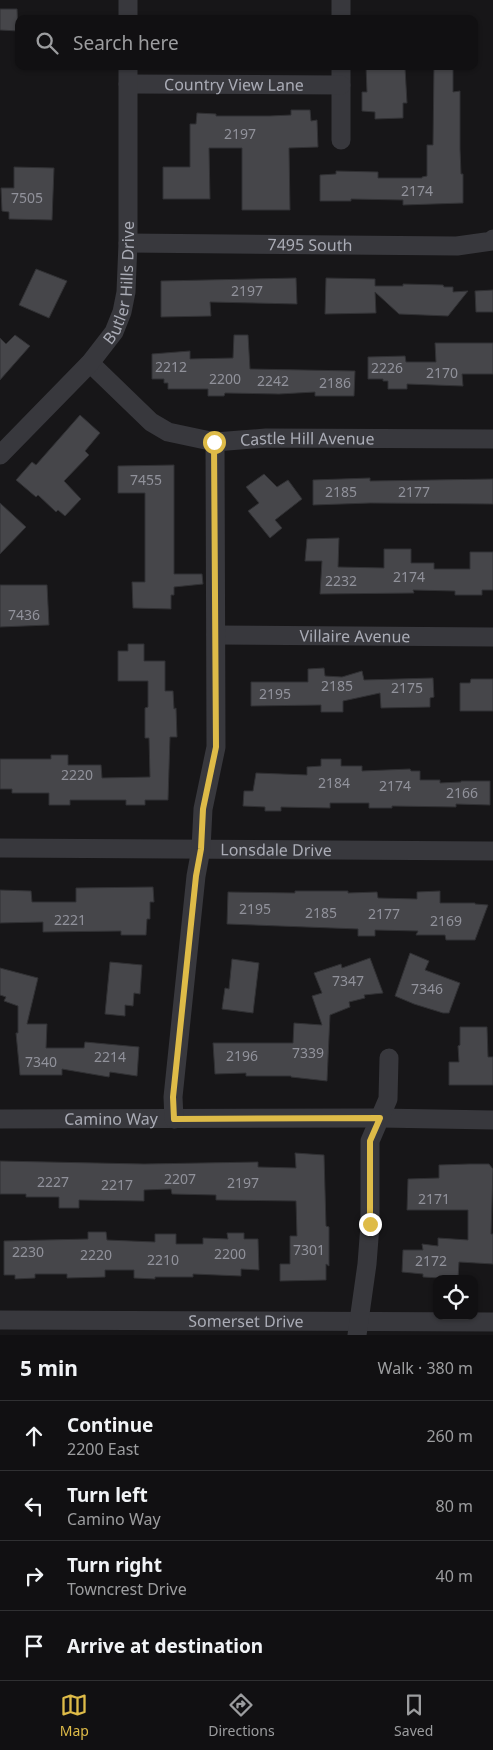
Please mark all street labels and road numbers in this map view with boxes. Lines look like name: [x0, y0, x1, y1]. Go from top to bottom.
street label: Country View Lane: [164, 73, 304, 96]
street label: Butler Hills Drive: [97, 221, 139, 349]
street label: 7495 South: [267, 233, 353, 256]
street label: Castle Hill Avenue: [239, 427, 375, 451]
street label: Villaire Avenue: [299, 625, 411, 647]
street label: Lonsdale Drive: [220, 838, 332, 861]
street label: Camino Way: [64, 1108, 159, 1130]
street label: Somerset Drive: [188, 1310, 304, 1332]

